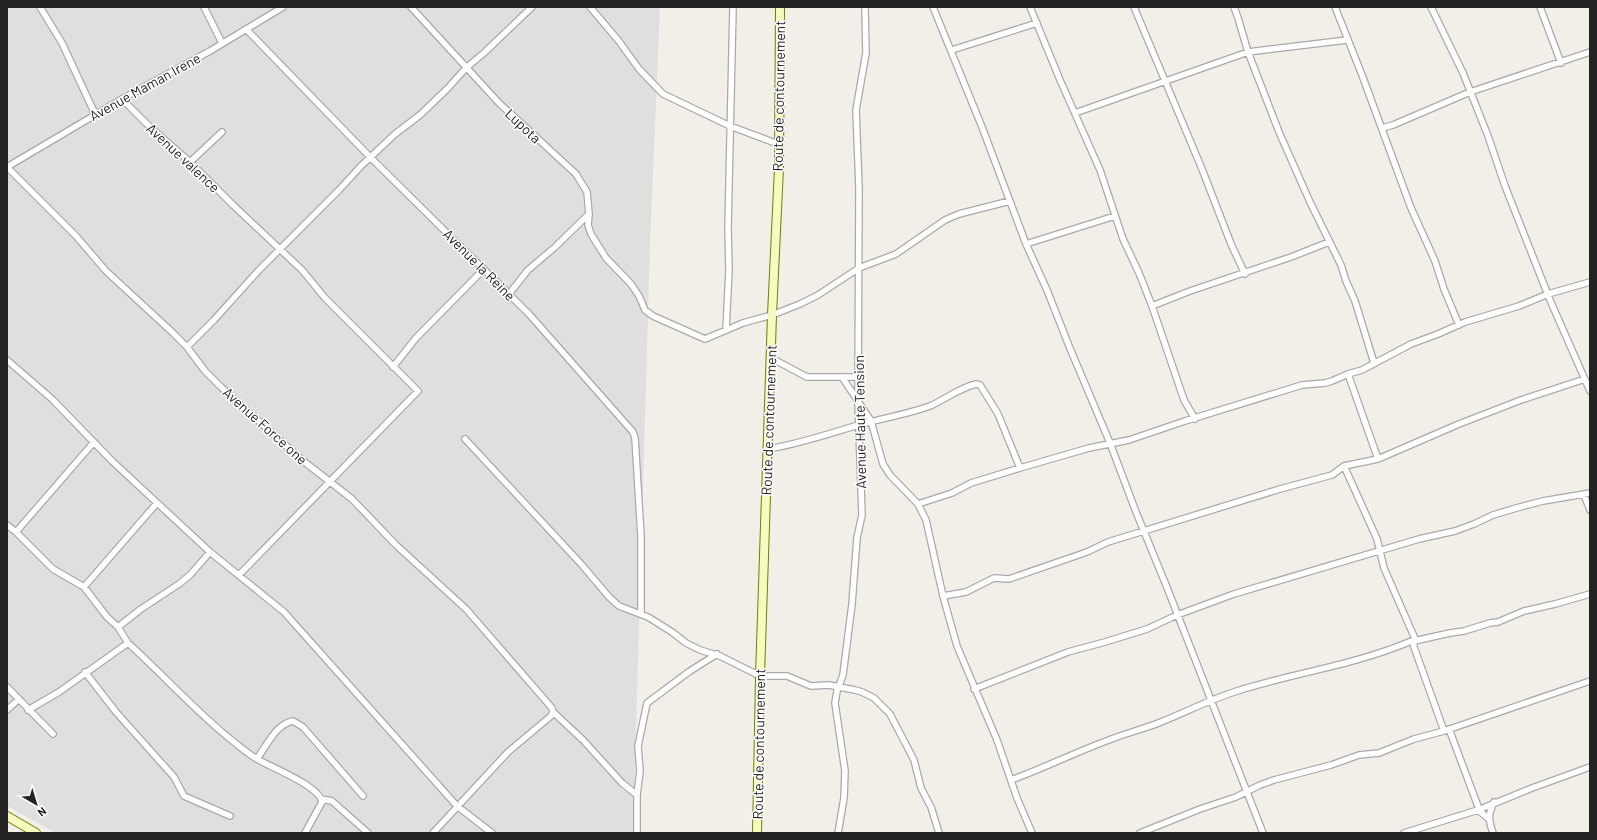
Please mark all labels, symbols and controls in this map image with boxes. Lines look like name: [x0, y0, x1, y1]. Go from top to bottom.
street label: Route de contournement: [769, 20, 788, 172]
street label: Avenue Maman Irene: [86, 49, 203, 124]
street label: Lupota: [502, 105, 545, 146]
street label: Avenue valence: [143, 119, 223, 196]
street label: Avenue la Reine: [440, 225, 519, 304]
street label: Route de contournement: [757, 344, 780, 496]
street label: Avenue Haute Tension: [850, 355, 869, 489]
street label: Avenue Force one: [220, 383, 311, 468]
street label: Route de contournement: [749, 668, 768, 820]
north arrow: [16, 784, 56, 824]
text: N: [36, 805, 49, 820]

